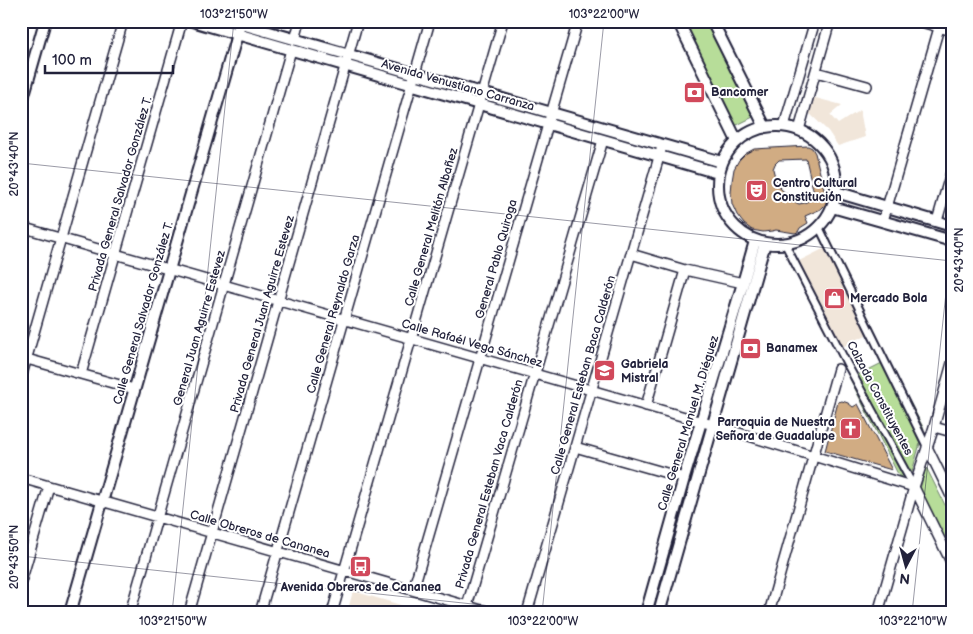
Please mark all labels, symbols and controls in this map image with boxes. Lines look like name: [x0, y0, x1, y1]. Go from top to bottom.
text: 103°21'50"W: [200, 7, 268, 22]
text: 103°22'00"W: [569, 7, 639, 22]
scale bar: [45, 42, 172, 74]
text: 100 m: [52, 51, 92, 70]
street label: Avenida Venustiano Carranza: [380, 56, 536, 115]
bank icon: Bancomer: [683, 80, 707, 104]
place label: Bancomer: [711, 85, 769, 100]
street label: Privada General Salvador González T.: [85, 95, 156, 293]
text: 20°43'40"N: [7, 132, 22, 196]
street label: Calle General Melitón Albañez: [402, 146, 461, 308]
place label: Centro Cultural Constitución: [773, 176, 857, 205]
theatre icon: Centro Cultural Constitución: [745, 178, 769, 202]
street label: General Pablo Quiroga: [472, 197, 521, 321]
street label: Privada General Juan Aguirre Estevez: [227, 214, 298, 414]
street label: Calle General Salvador González T.: [110, 220, 177, 406]
text: 20°43'40"N: [952, 228, 967, 292]
street label: Calle General Reynaldo Garza: [304, 233, 363, 395]
street label: General Juan Aguirre Estevez: [170, 248, 229, 408]
street label: Calle General Esteban Baca Calderón: [548, 274, 619, 477]
shop icon: Mercado Bola: [822, 286, 846, 310]
place label: Mercado Bola: [850, 291, 928, 306]
street label: Calle Rafaél Vega Sánchez: [400, 316, 544, 371]
street label: Calle General Manuel M. Diéguez: [655, 333, 722, 513]
bank icon: Banamex: [738, 336, 762, 360]
street label: Calzada Constituyentes: [843, 339, 916, 458]
place label: Banamex: [766, 341, 818, 356]
place label: Gabriela Mistral: [621, 357, 668, 386]
school or university icon: Gabriela Mistral: [593, 359, 617, 383]
street label: Privada General Esteban Vaca Calderón: [452, 377, 527, 591]
place label: Parroquia de Nuestra Señora de Guadalupe: [716, 415, 835, 444]
church icon: Parroquia de Nuestra Señora de Guadalupe: [839, 417, 863, 441]
street label: Calle Obreros de Cananea: [188, 507, 332, 562]
text: 20°43'50"N: [7, 525, 22, 589]
north arrow: [880, 542, 930, 592]
bus stop icon: Avenida Obreros de Cananea: [349, 554, 373, 578]
text: N: [899, 569, 911, 587]
place label: Avenida Obreros de Cananea: [280, 580, 441, 595]
text: 103°21'50"W: [139, 614, 207, 629]
text: 103°22'00"W: [508, 614, 578, 629]
text: 103°22'10"W: [879, 614, 947, 629]

